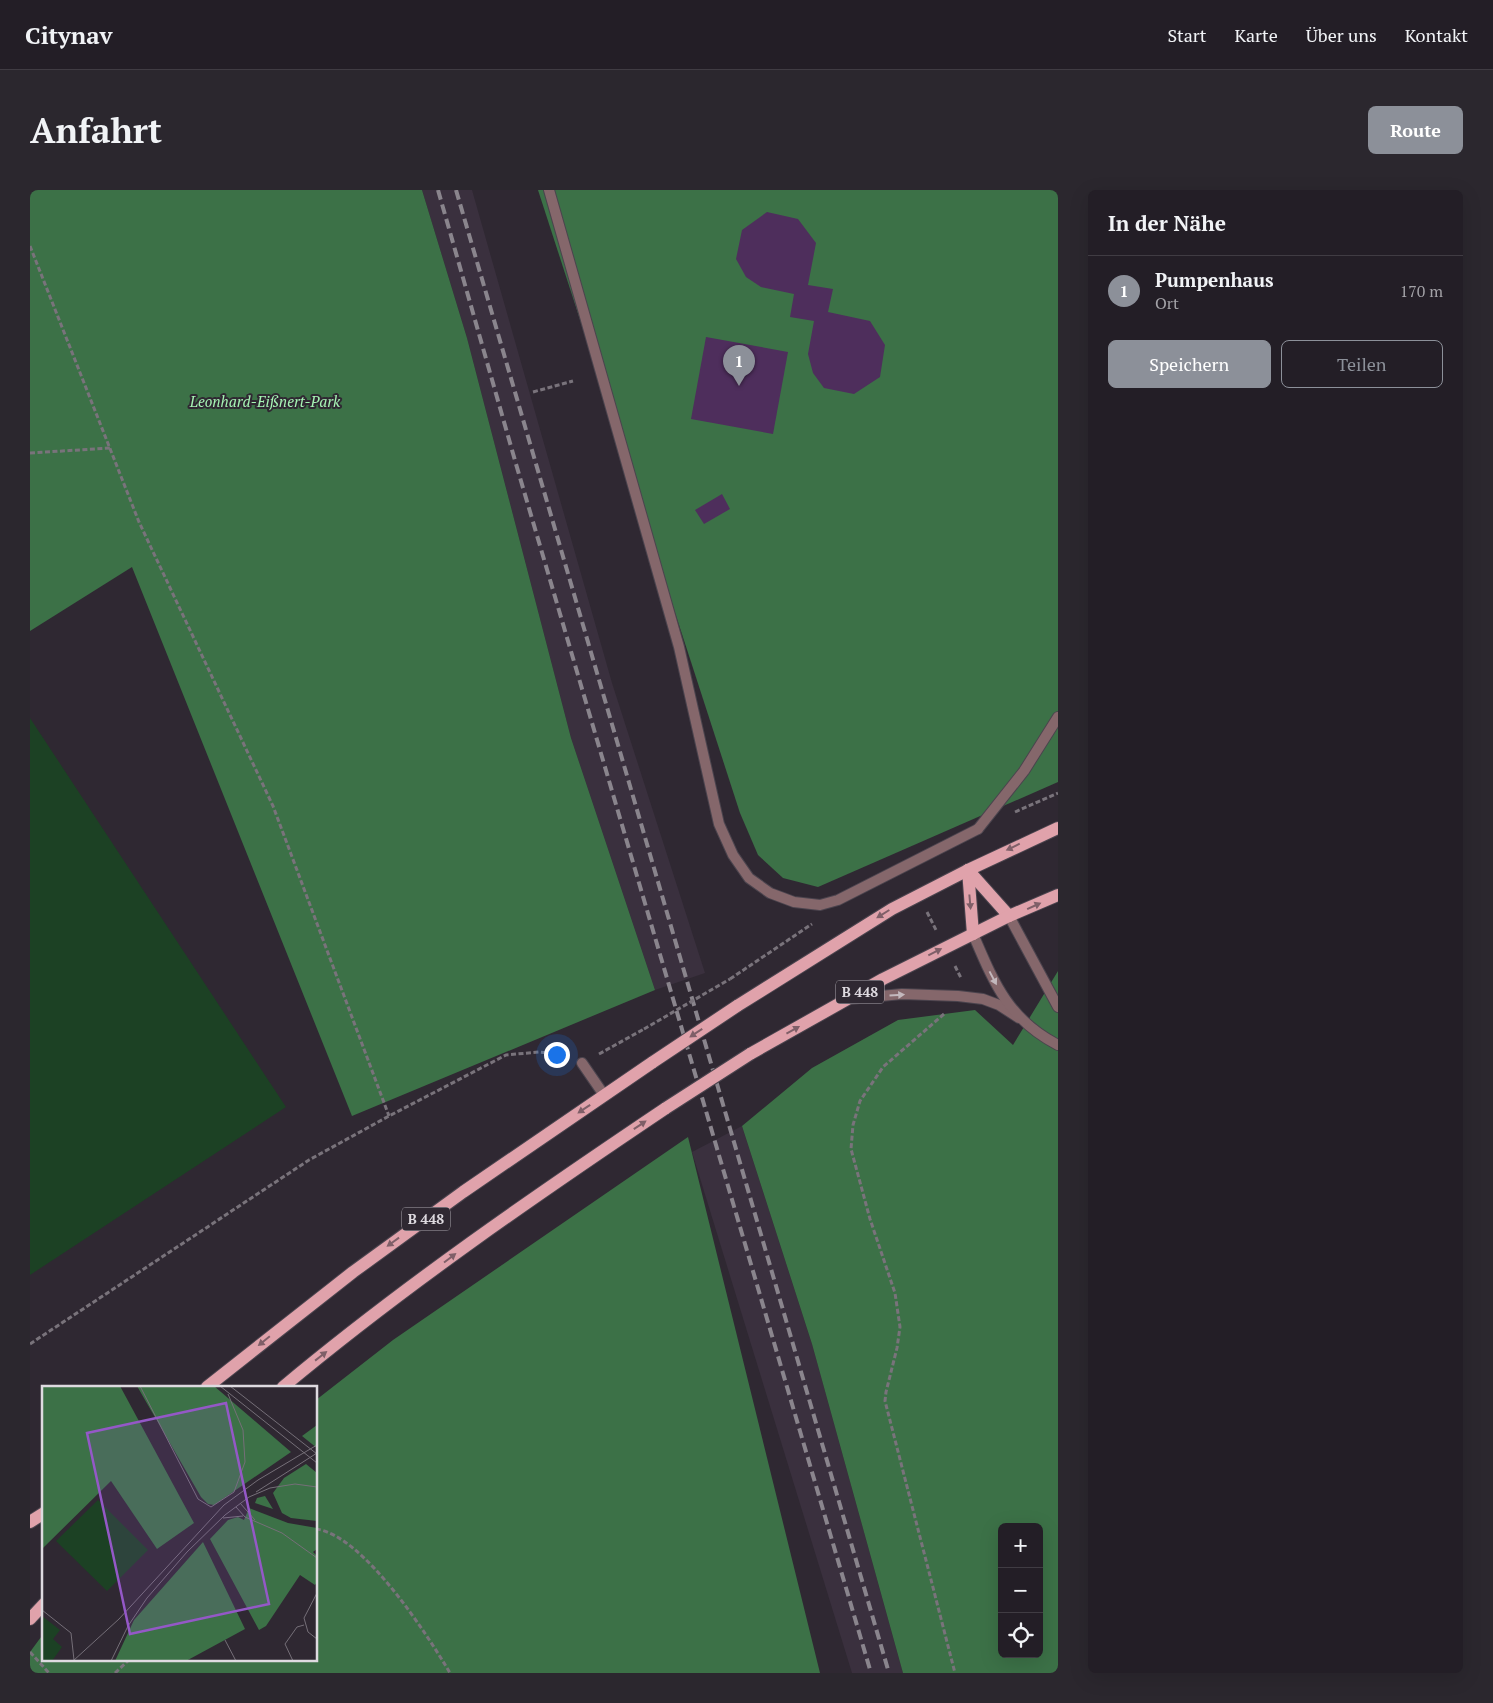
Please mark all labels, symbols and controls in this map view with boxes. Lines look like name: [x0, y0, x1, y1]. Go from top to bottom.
text: Citynav: [25, 19, 112, 51]
text: Start: [1167, 23, 1206, 47]
text: Karte: [1234, 23, 1278, 47]
text: Über uns: [1306, 23, 1377, 47]
text: Kontakt: [1405, 23, 1468, 47]
button: Route: [1368, 106, 1463, 154]
text: Anfahrt: [30, 107, 162, 153]
text: In der Nähe: [1108, 209, 1226, 237]
text: Pumpenhaus: [1155, 267, 1274, 292]
text: 1: [1119, 280, 1129, 302]
text: 170 m: [1400, 280, 1443, 302]
text: Ort: [1155, 292, 1179, 314]
button: Speichern: [1108, 340, 1271, 388]
button: Teilen: [1281, 340, 1443, 388]
pin: 1: [723, 345, 755, 386]
park label: Leonhard-Eißnert-Park: [189, 391, 341, 411]
one-way arrow: [1006, 843, 1021, 852]
one-way arrow: [967, 894, 975, 910]
one-way arrow: [1027, 901, 1041, 909]
one-way arrow: [877, 910, 890, 919]
one-way arrow: [928, 948, 942, 956]
one-way arrow: [989, 971, 997, 986]
road number: B 448: [836, 980, 884, 1004]
one-way arrow: [889, 990, 905, 998]
one-way arrow: [786, 1026, 799, 1035]
one-way arrow: [690, 1028, 703, 1038]
your location: [544, 1042, 570, 1068]
one-way arrow: [577, 1104, 591, 1114]
one-way arrow: [634, 1120, 647, 1130]
road number: B 448: [402, 1208, 450, 1230]
one-way arrow: [387, 1237, 400, 1247]
one-way arrow: [443, 1253, 457, 1263]
one-way arrow: [258, 1335, 271, 1346]
one-way arrow: [314, 1351, 327, 1362]
inset map: [42, 1386, 318, 1660]
map controls: [998, 1523, 1043, 1658]
button: +: [998, 1523, 1043, 1568]
button: −: [998, 1568, 1043, 1613]
button: locate: [998, 1613, 1043, 1658]

